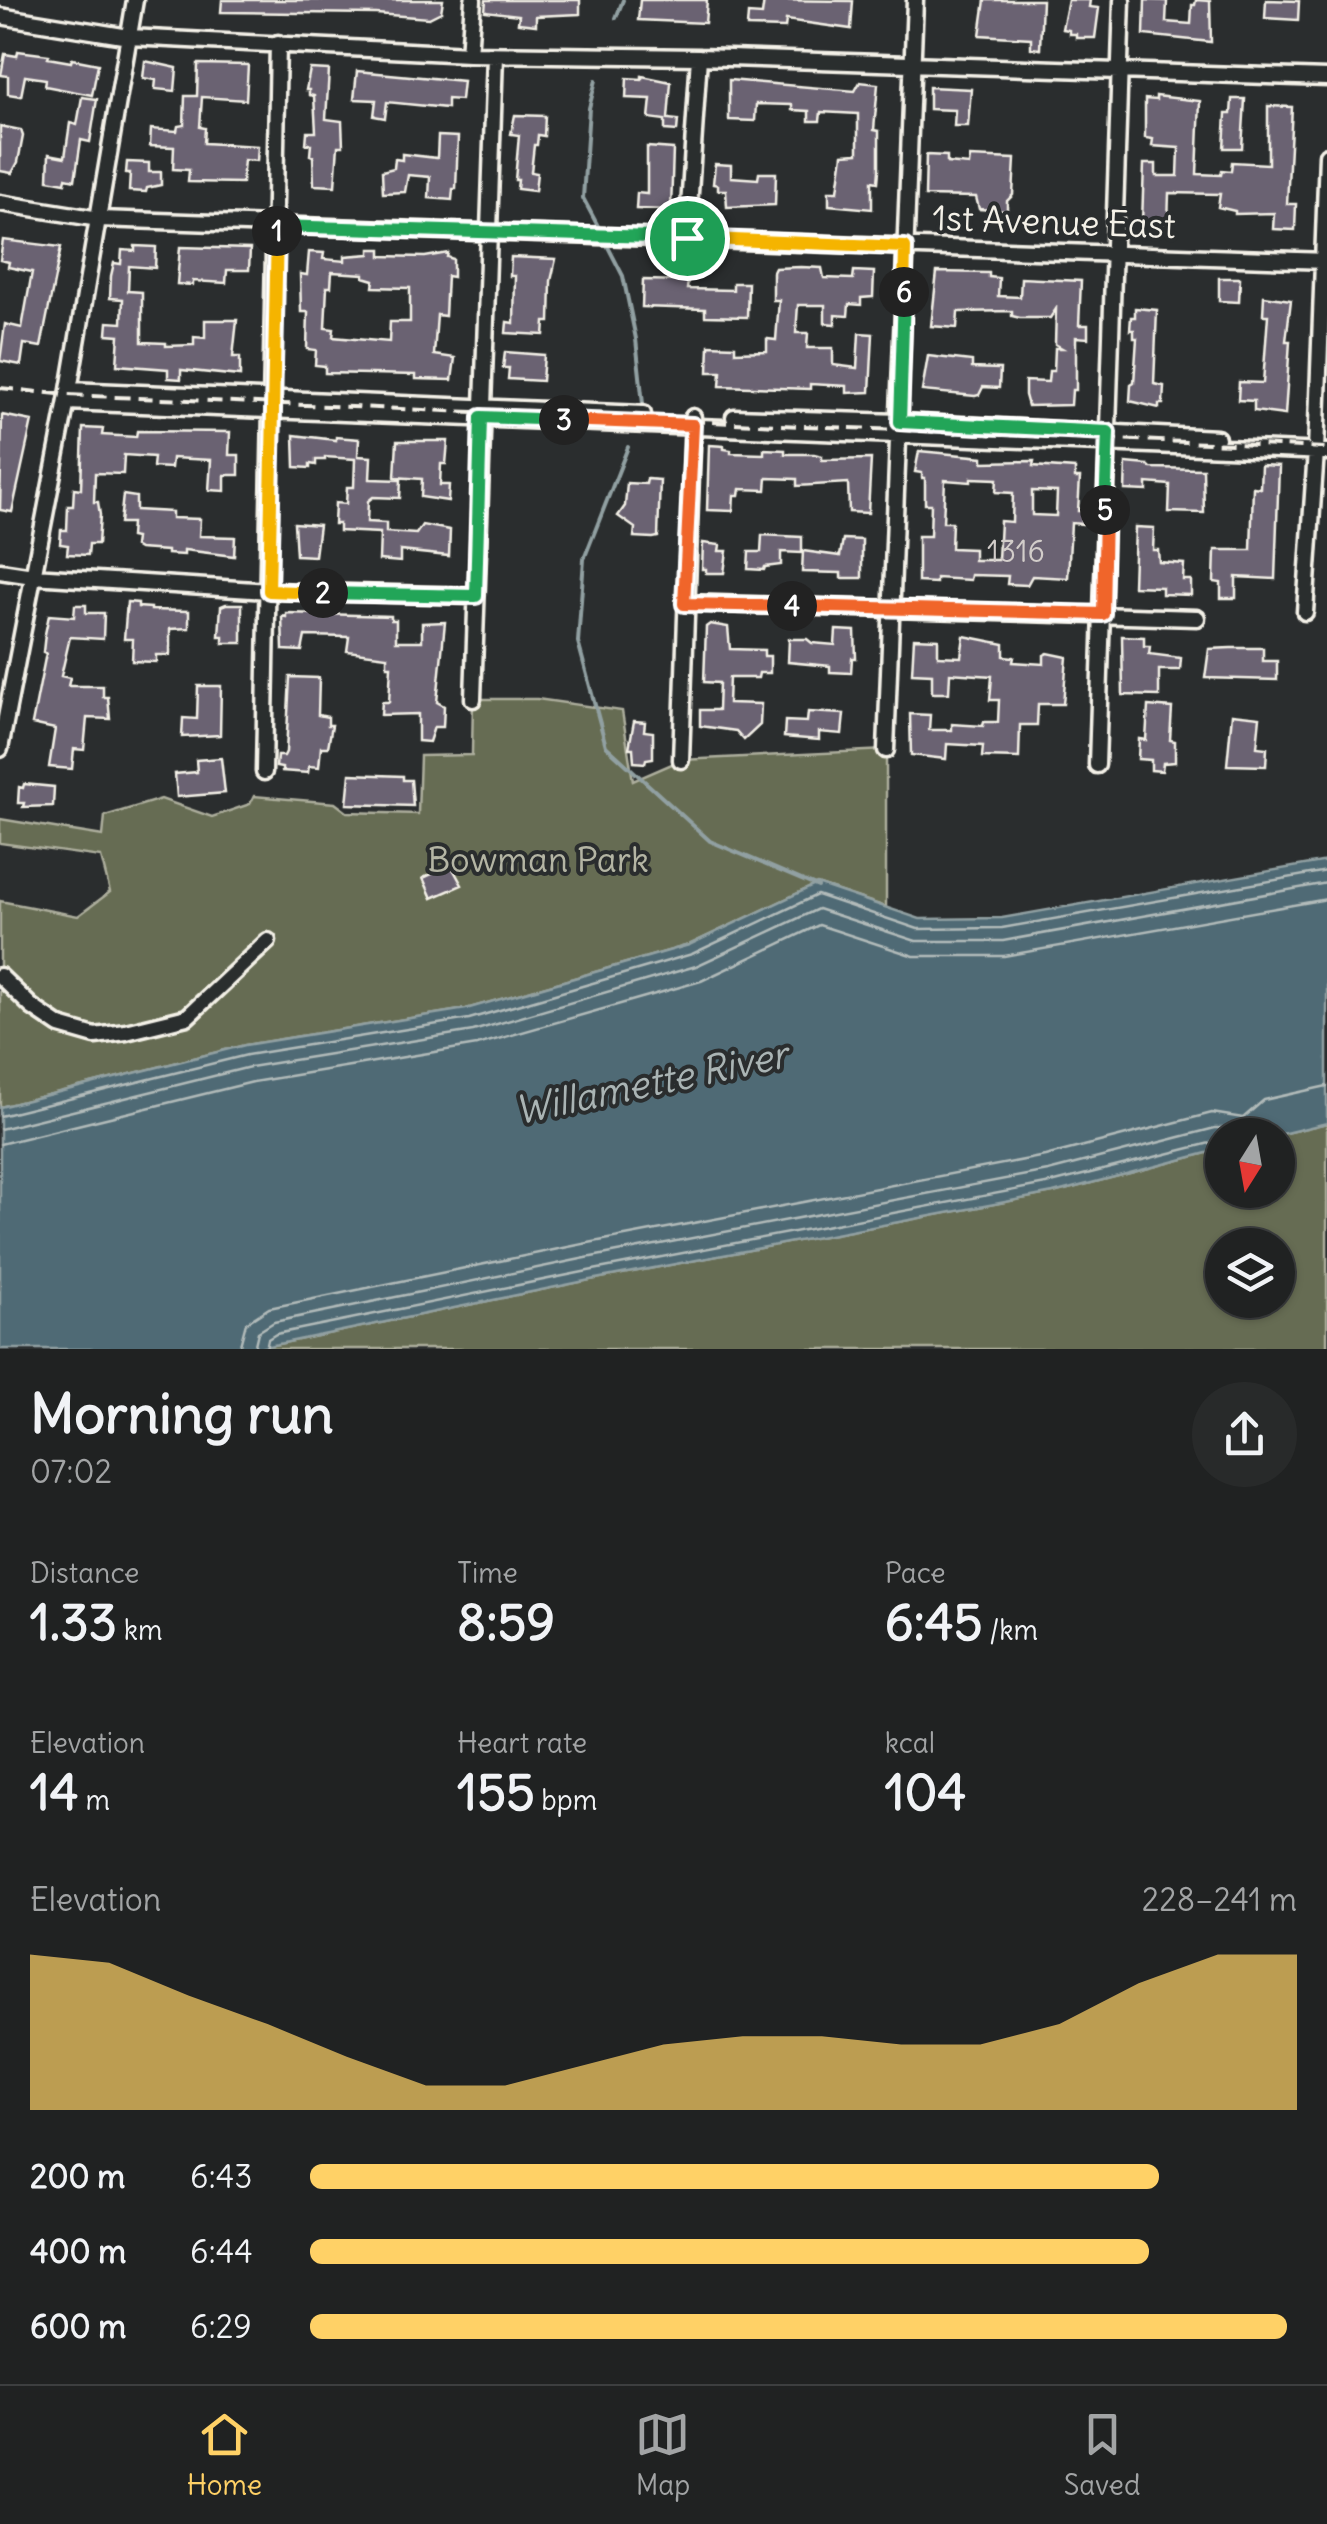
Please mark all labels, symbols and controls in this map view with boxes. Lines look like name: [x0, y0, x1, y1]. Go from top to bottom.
street label: 1st Avenue East: [932, 195, 1177, 247]
pin: [645, 196, 730, 281]
pin: 1: [252, 206, 302, 256]
icon: arrive: [660, 211, 715, 266]
text: 1: [271, 213, 283, 249]
pin: 6: [879, 267, 929, 317]
text: 6: [896, 274, 912, 310]
pin: 3: [539, 395, 589, 445]
text: 3: [556, 402, 572, 438]
pin: 5: [1080, 485, 1130, 535]
text: 5: [1097, 492, 1113, 528]
house number: 1316: [987, 532, 1045, 570]
pin: 2: [298, 568, 348, 618]
text: 2: [315, 575, 331, 611]
pin: 4: [767, 581, 817, 631]
text: 4: [784, 588, 800, 624]
park label: Bowman Park: [427, 837, 649, 881]
water label: Willamette River: [510, 1030, 796, 1134]
north arrow: [1205, 1118, 1295, 1208]
map controls: [1205, 1118, 1295, 1318]
button: layers: [1205, 1228, 1295, 1318]
text: Morning run: [30, 1379, 334, 1448]
button: share: [1192, 1382, 1297, 1487]
text: 07:02: [30, 1451, 112, 1492]
text: Distance: [30, 1555, 139, 1591]
text: Time: [457, 1555, 518, 1591]
text: Pace: [885, 1555, 946, 1591]
text: 1.33: [30, 1591, 117, 1654]
text: 8:59: [457, 1591, 555, 1654]
text: 6:45: [885, 1591, 982, 1654]
text: km: [117, 1612, 163, 1648]
text: /km: [982, 1612, 1038, 1648]
text: Elevation: [30, 1725, 145, 1761]
text: Heart rate: [457, 1725, 587, 1761]
text: kcal: [885, 1725, 935, 1761]
text: 14: [30, 1761, 79, 1824]
text: 155: [457, 1761, 535, 1824]
text: 104: [885, 1761, 966, 1824]
text: m: [79, 1782, 110, 1818]
text: bpm: [535, 1782, 597, 1818]
text: Elevation: [30, 1879, 161, 1920]
text: 228–241 m: [1142, 1879, 1297, 1920]
text: 200 m: [30, 2156, 125, 2197]
text: 6:43: [190, 2156, 252, 2197]
text: 400 m: [30, 2231, 126, 2272]
text: 6:44: [190, 2231, 253, 2272]
text: 600 m: [30, 2306, 126, 2347]
text: 6:29: [190, 2306, 252, 2347]
tab: Home: [187, 2407, 262, 2503]
tab: Map: [635, 2407, 690, 2503]
tab: Saved: [1064, 2407, 1140, 2503]

